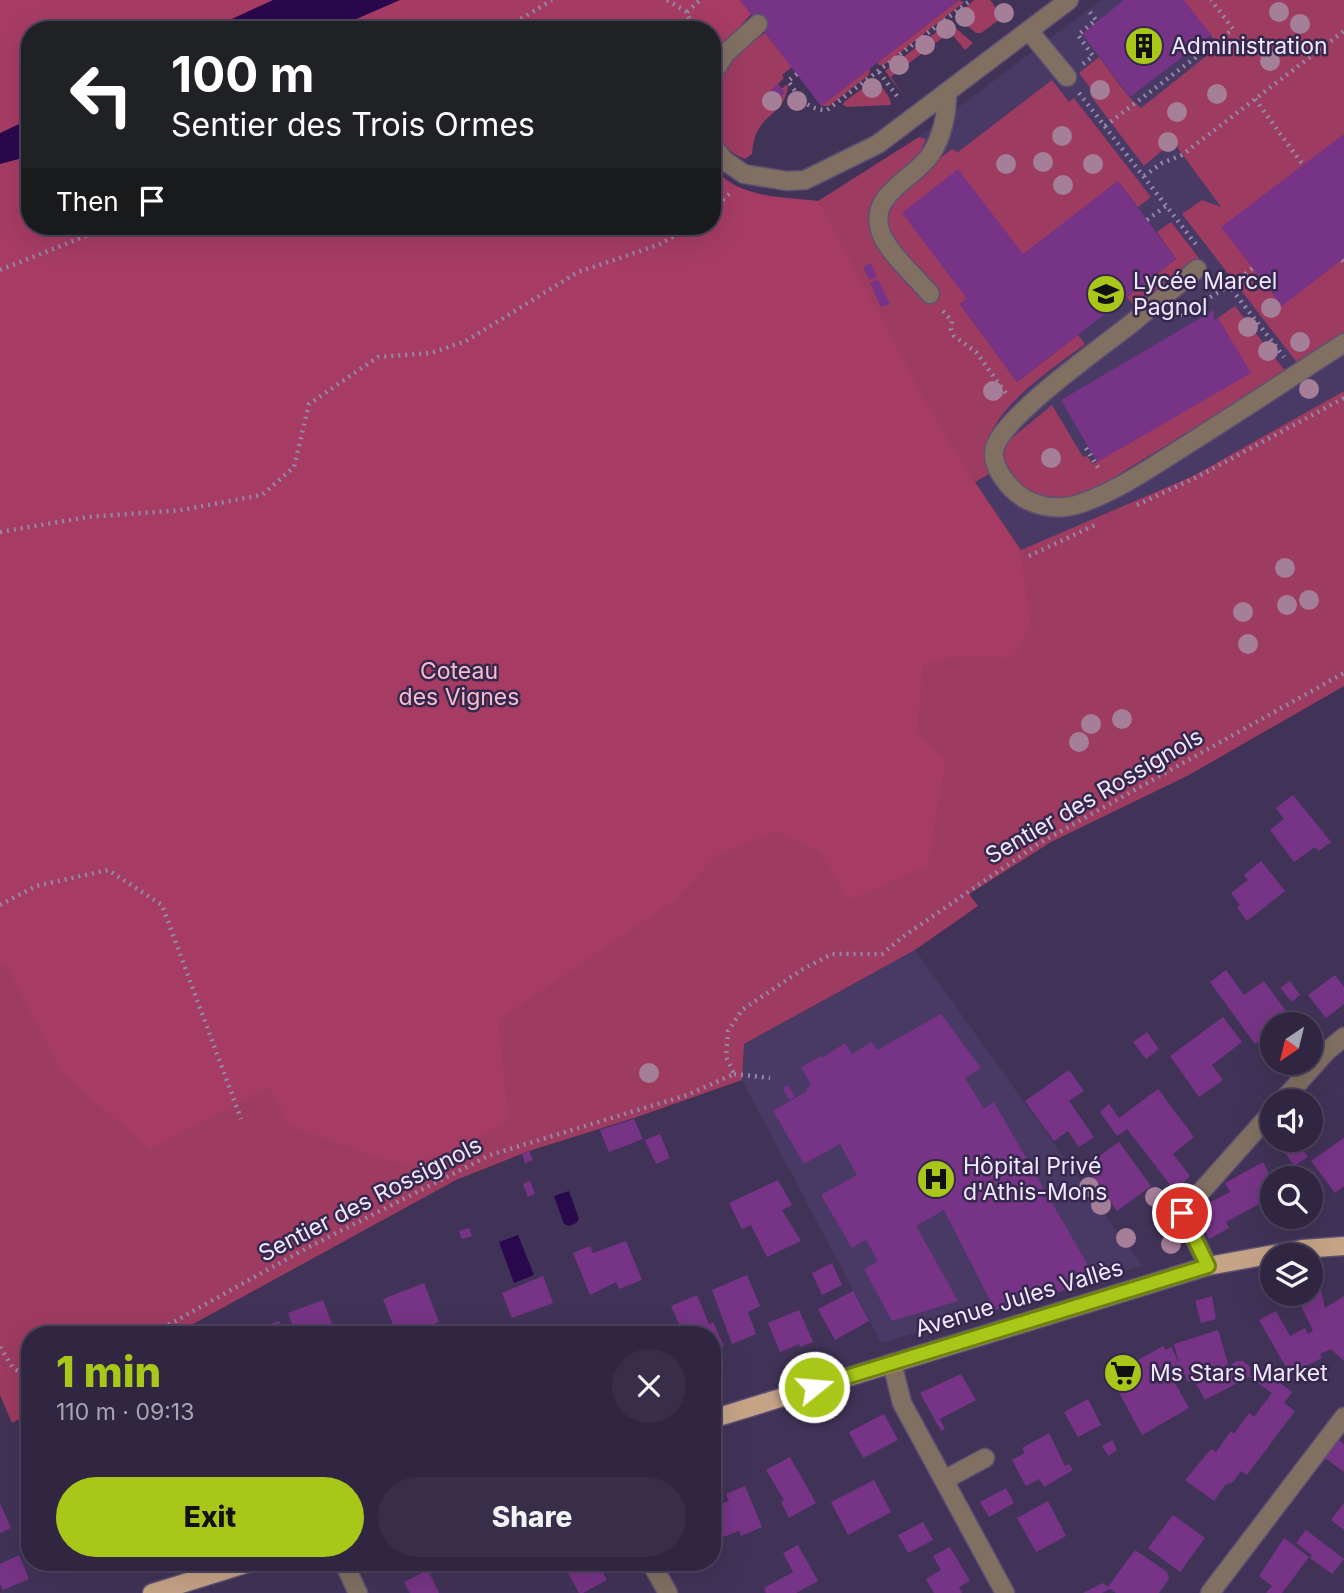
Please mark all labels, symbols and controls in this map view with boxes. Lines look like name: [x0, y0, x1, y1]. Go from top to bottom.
building icon: Administration: [1123, 25, 1165, 67]
place label: Administration: [1171, 32, 1328, 60]
text: 100 m: [171, 45, 315, 104]
icon: left: [56, 49, 147, 140]
text: Sentier des Trois Ormes: [171, 105, 535, 144]
icon: arrive: [133, 182, 171, 220]
text: Then: [56, 186, 119, 217]
place label: Lycée Marcel Pagnol: [1133, 267, 1277, 321]
school or university icon: Lycée Marcel Pagnol: [1085, 273, 1127, 315]
park label: Coteau des Vignes: [399, 657, 519, 711]
street label: Sentier des Rossignols: [980, 722, 1208, 870]
north arrow: [1260, 1012, 1323, 1074]
map controls: [1260, 1012, 1323, 1306]
button: sound: [1260, 1089, 1323, 1152]
street label: Sentier des Rossignols: [254, 1131, 486, 1267]
place label: Hôpital Privé d'Athis-Mons: [963, 1152, 1107, 1206]
hospital icon: Hôpital Privé d'Athis-Mons: [915, 1158, 957, 1200]
button: search: [1260, 1166, 1323, 1229]
pin: [1152, 1183, 1212, 1243]
icon: arrive: [1163, 1194, 1201, 1232]
button: layers: [1260, 1243, 1323, 1306]
street label: Avenue Jules Vallès: [912, 1253, 1126, 1343]
text: 1 min: [56, 1346, 161, 1397]
button: close: [612, 1349, 686, 1423]
position arrow: [777, 1350, 851, 1424]
supermarket icon: Ms Stars Market: [1102, 1352, 1144, 1394]
place label: Ms Stars Market: [1150, 1359, 1328, 1387]
text: 110 m · 09:13: [56, 1398, 194, 1426]
button: Exit: [56, 1477, 364, 1557]
button: Share: [378, 1477, 686, 1557]

